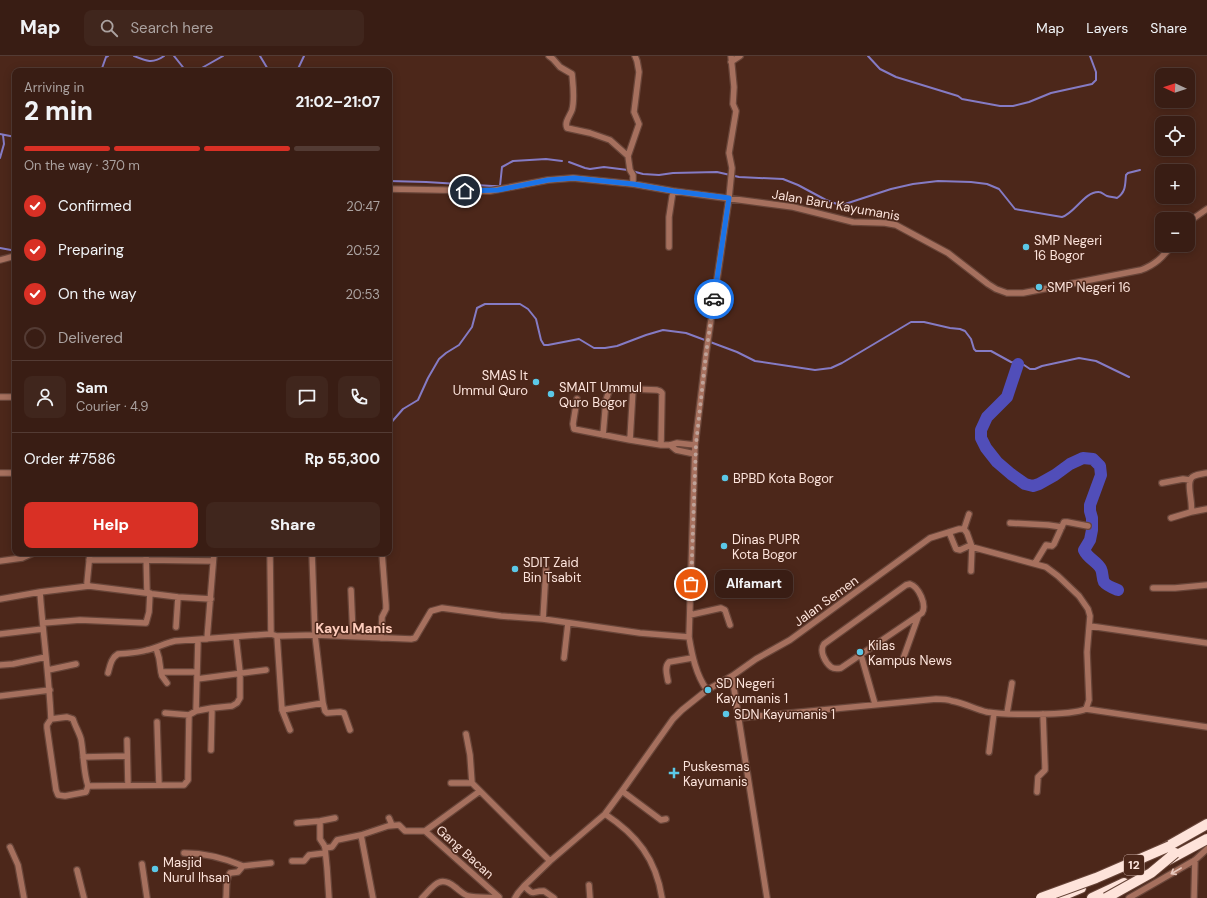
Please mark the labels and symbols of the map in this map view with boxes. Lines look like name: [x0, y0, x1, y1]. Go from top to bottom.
north arrow: [1155, 68, 1195, 108]
pin: [448, 174, 482, 208]
street label: Jalan Baru Kayumanis: [771, 185, 901, 225]
place label: SMP Negeri 16 Bogor: [1034, 232, 1102, 264]
marker: SMP Negeri 16 Bogor: [1021, 242, 1031, 252]
courier: [694, 279, 734, 319]
place label: SMP Negeri 16: [1047, 279, 1131, 296]
marker: SMP Negeri 16: [1034, 282, 1044, 292]
place label: SMAS It Ummul Quro: [453, 367, 528, 399]
marker: SMAS It Ummul Quro: [531, 377, 541, 387]
place label: SMAIT Ummul Quro Bogor: [559, 379, 642, 411]
marker: SMAIT Ummul Quro Bogor: [546, 389, 556, 399]
place label: BPBD Kota Bogor: [733, 470, 834, 487]
marker: BPBD Kota Bogor: [720, 473, 730, 483]
place label: Dinas PUPR Kota Bogor: [732, 531, 800, 563]
marker: Dinas PUPR Kota Bogor: [719, 541, 729, 551]
place label: SDIT Zaid Bin Tsabit: [523, 554, 581, 586]
marker: SDIT Zaid Bin Tsabit: [510, 564, 520, 574]
pin: [674, 567, 708, 601]
callout: Alfamart: [715, 570, 793, 598]
street label: Jalan Semen: [790, 572, 862, 630]
district label: Kayu Manis: [315, 619, 393, 637]
place label: Kilas Kampus News: [868, 637, 952, 669]
marker: Kilas Kampus News: [855, 647, 865, 657]
place label: SD Negeri Kayumanis 1: [716, 675, 788, 707]
marker: SD Negeri Kayumanis 1: [703, 685, 713, 695]
place label: SDN Kayumanis 1: [734, 706, 835, 723]
marker: SDN Kayumanis 1: [721, 709, 731, 719]
place label: Puskesmas Kayumanis: [683, 758, 750, 790]
marker: Puskesmas Kayumanis: [668, 767, 680, 779]
street label: Gang Bacan: [433, 822, 497, 882]
place label: Masjid Nurul Ihsan: [163, 854, 230, 886]
road number: 12: [1124, 855, 1144, 875]
marker: Masjid Nurul Ihsan: [150, 864, 160, 874]
one-way arrow: [1170, 868, 1182, 876]

